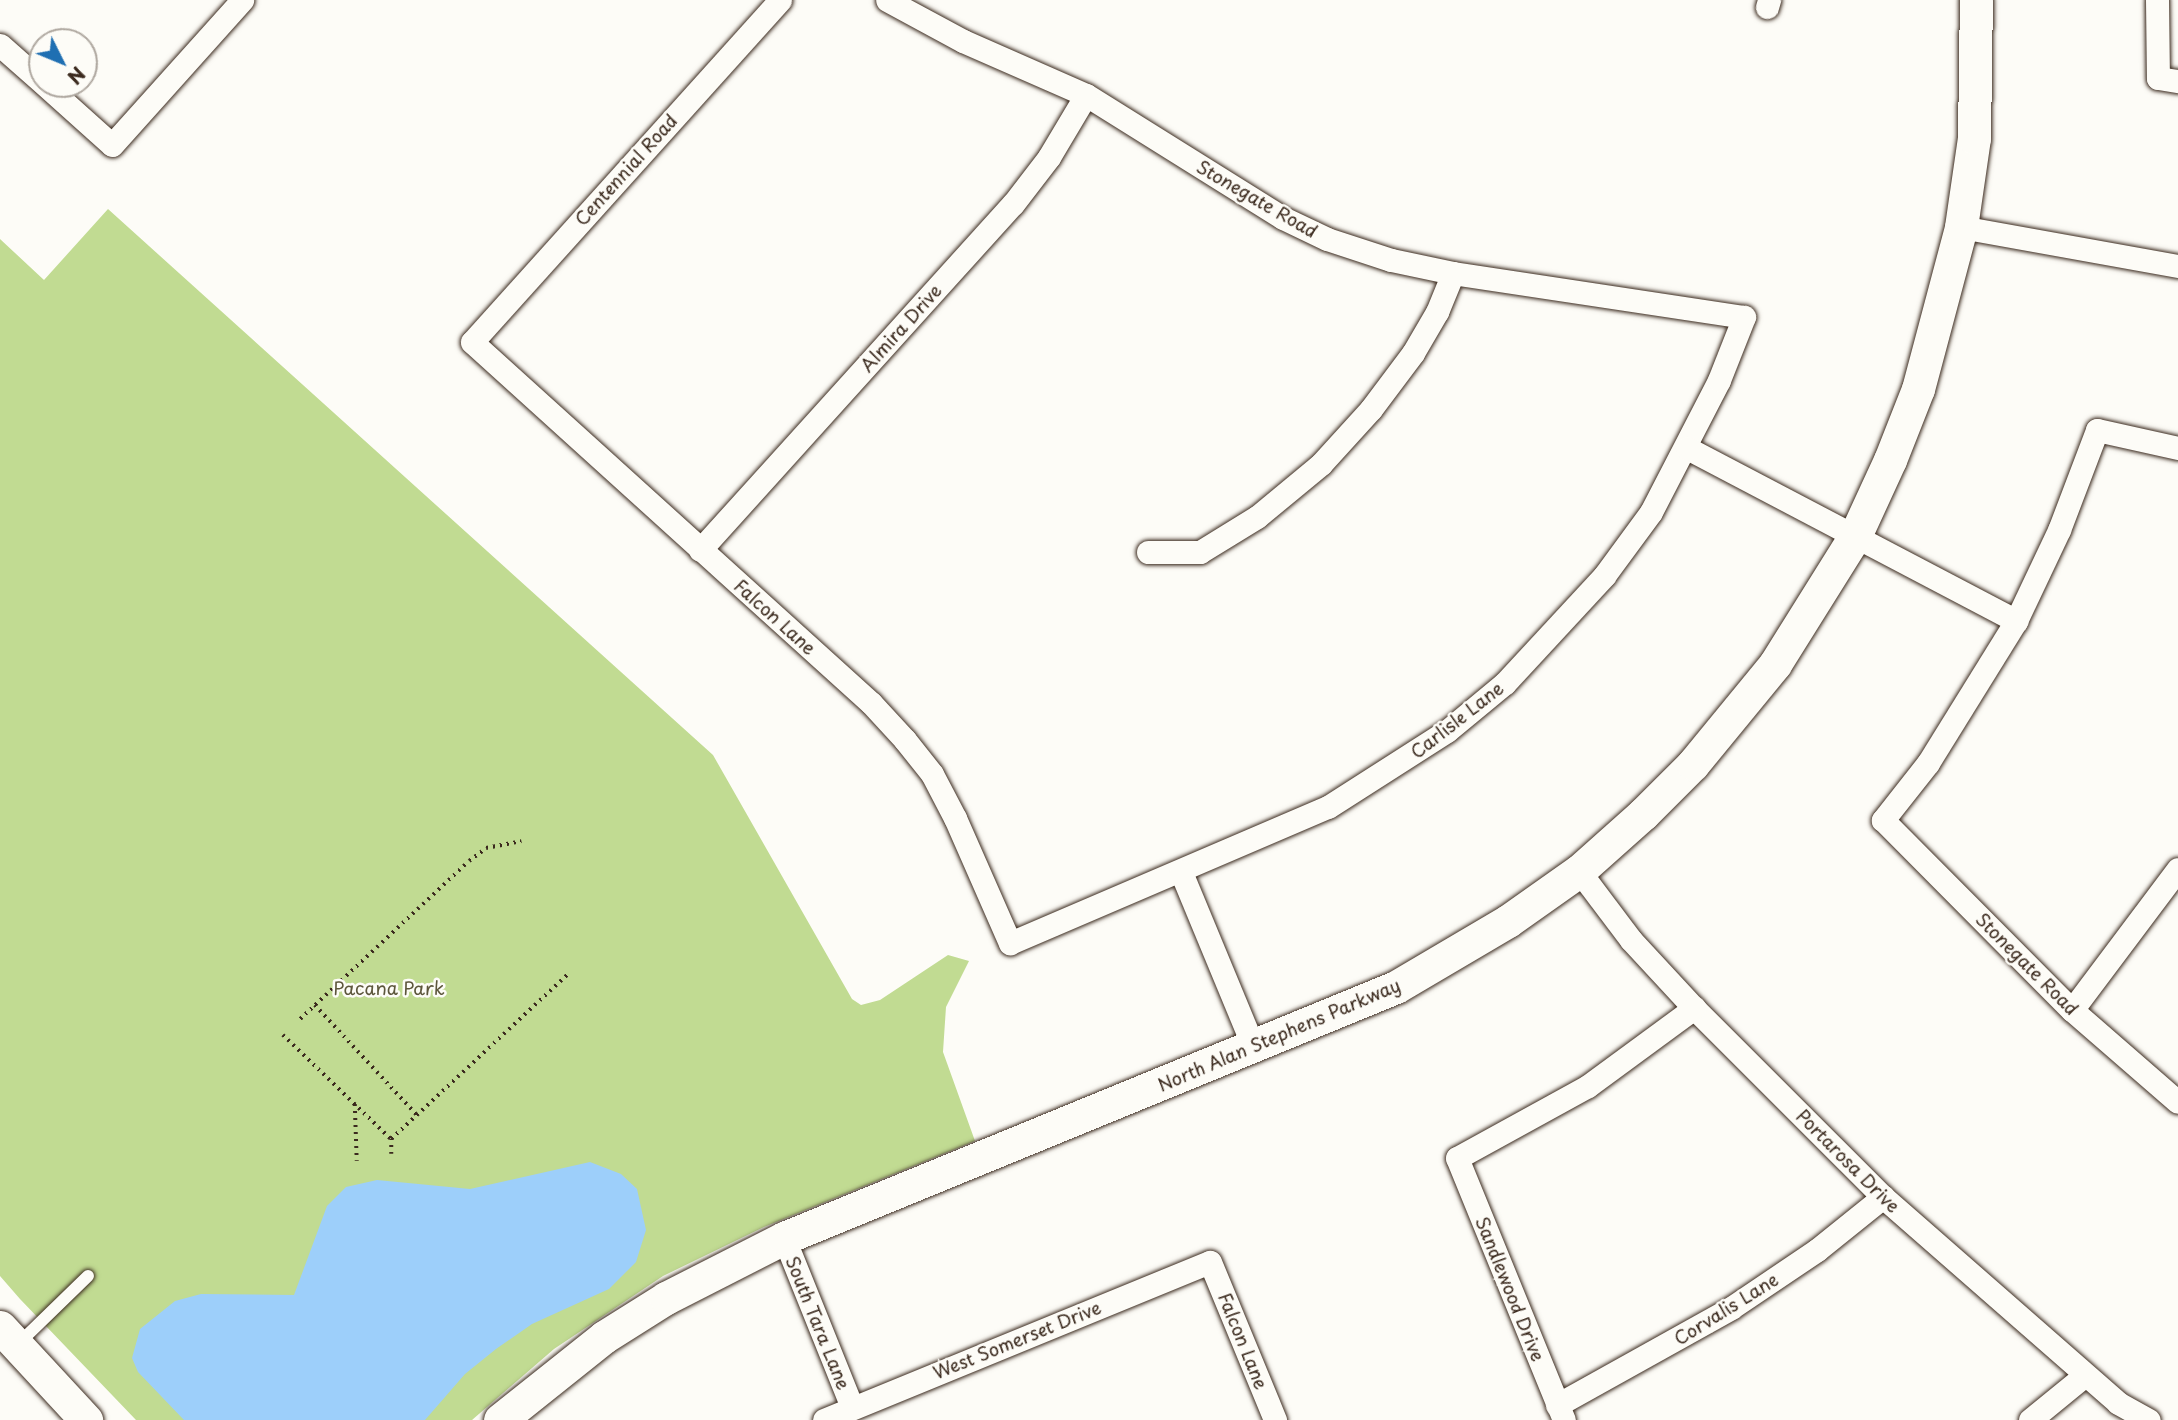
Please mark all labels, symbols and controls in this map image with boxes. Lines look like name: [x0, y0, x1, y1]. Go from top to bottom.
north arrow: [28, 28, 98, 98]
text: N: [62, 61, 92, 91]
street label: Centennial Road: [570, 110, 682, 230]
street label: Stonegate Road: [1193, 156, 1321, 242]
street label: Almira Drive: [856, 279, 946, 377]
street label: Falcon Lane: [729, 574, 821, 660]
street label: Carlisle Lane: [1406, 677, 1508, 763]
street label: Stonegate Road: [1971, 908, 2083, 1020]
street label: North Alan Stephens Parkway: [1154, 974, 1404, 1096]
park label: Pacana Park: [334, 977, 444, 999]
street label: Portarosa Drive: [1792, 1105, 1904, 1217]
street label: Sandlewood Drive: [1471, 1213, 1549, 1365]
street label: South Tara Lane: [781, 1253, 855, 1393]
street label: Corvalis Lane: [1670, 1268, 1782, 1350]
street label: Falcon Lane: [1214, 1289, 1272, 1393]
street label: West Somerset Drive: [929, 1296, 1105, 1384]

